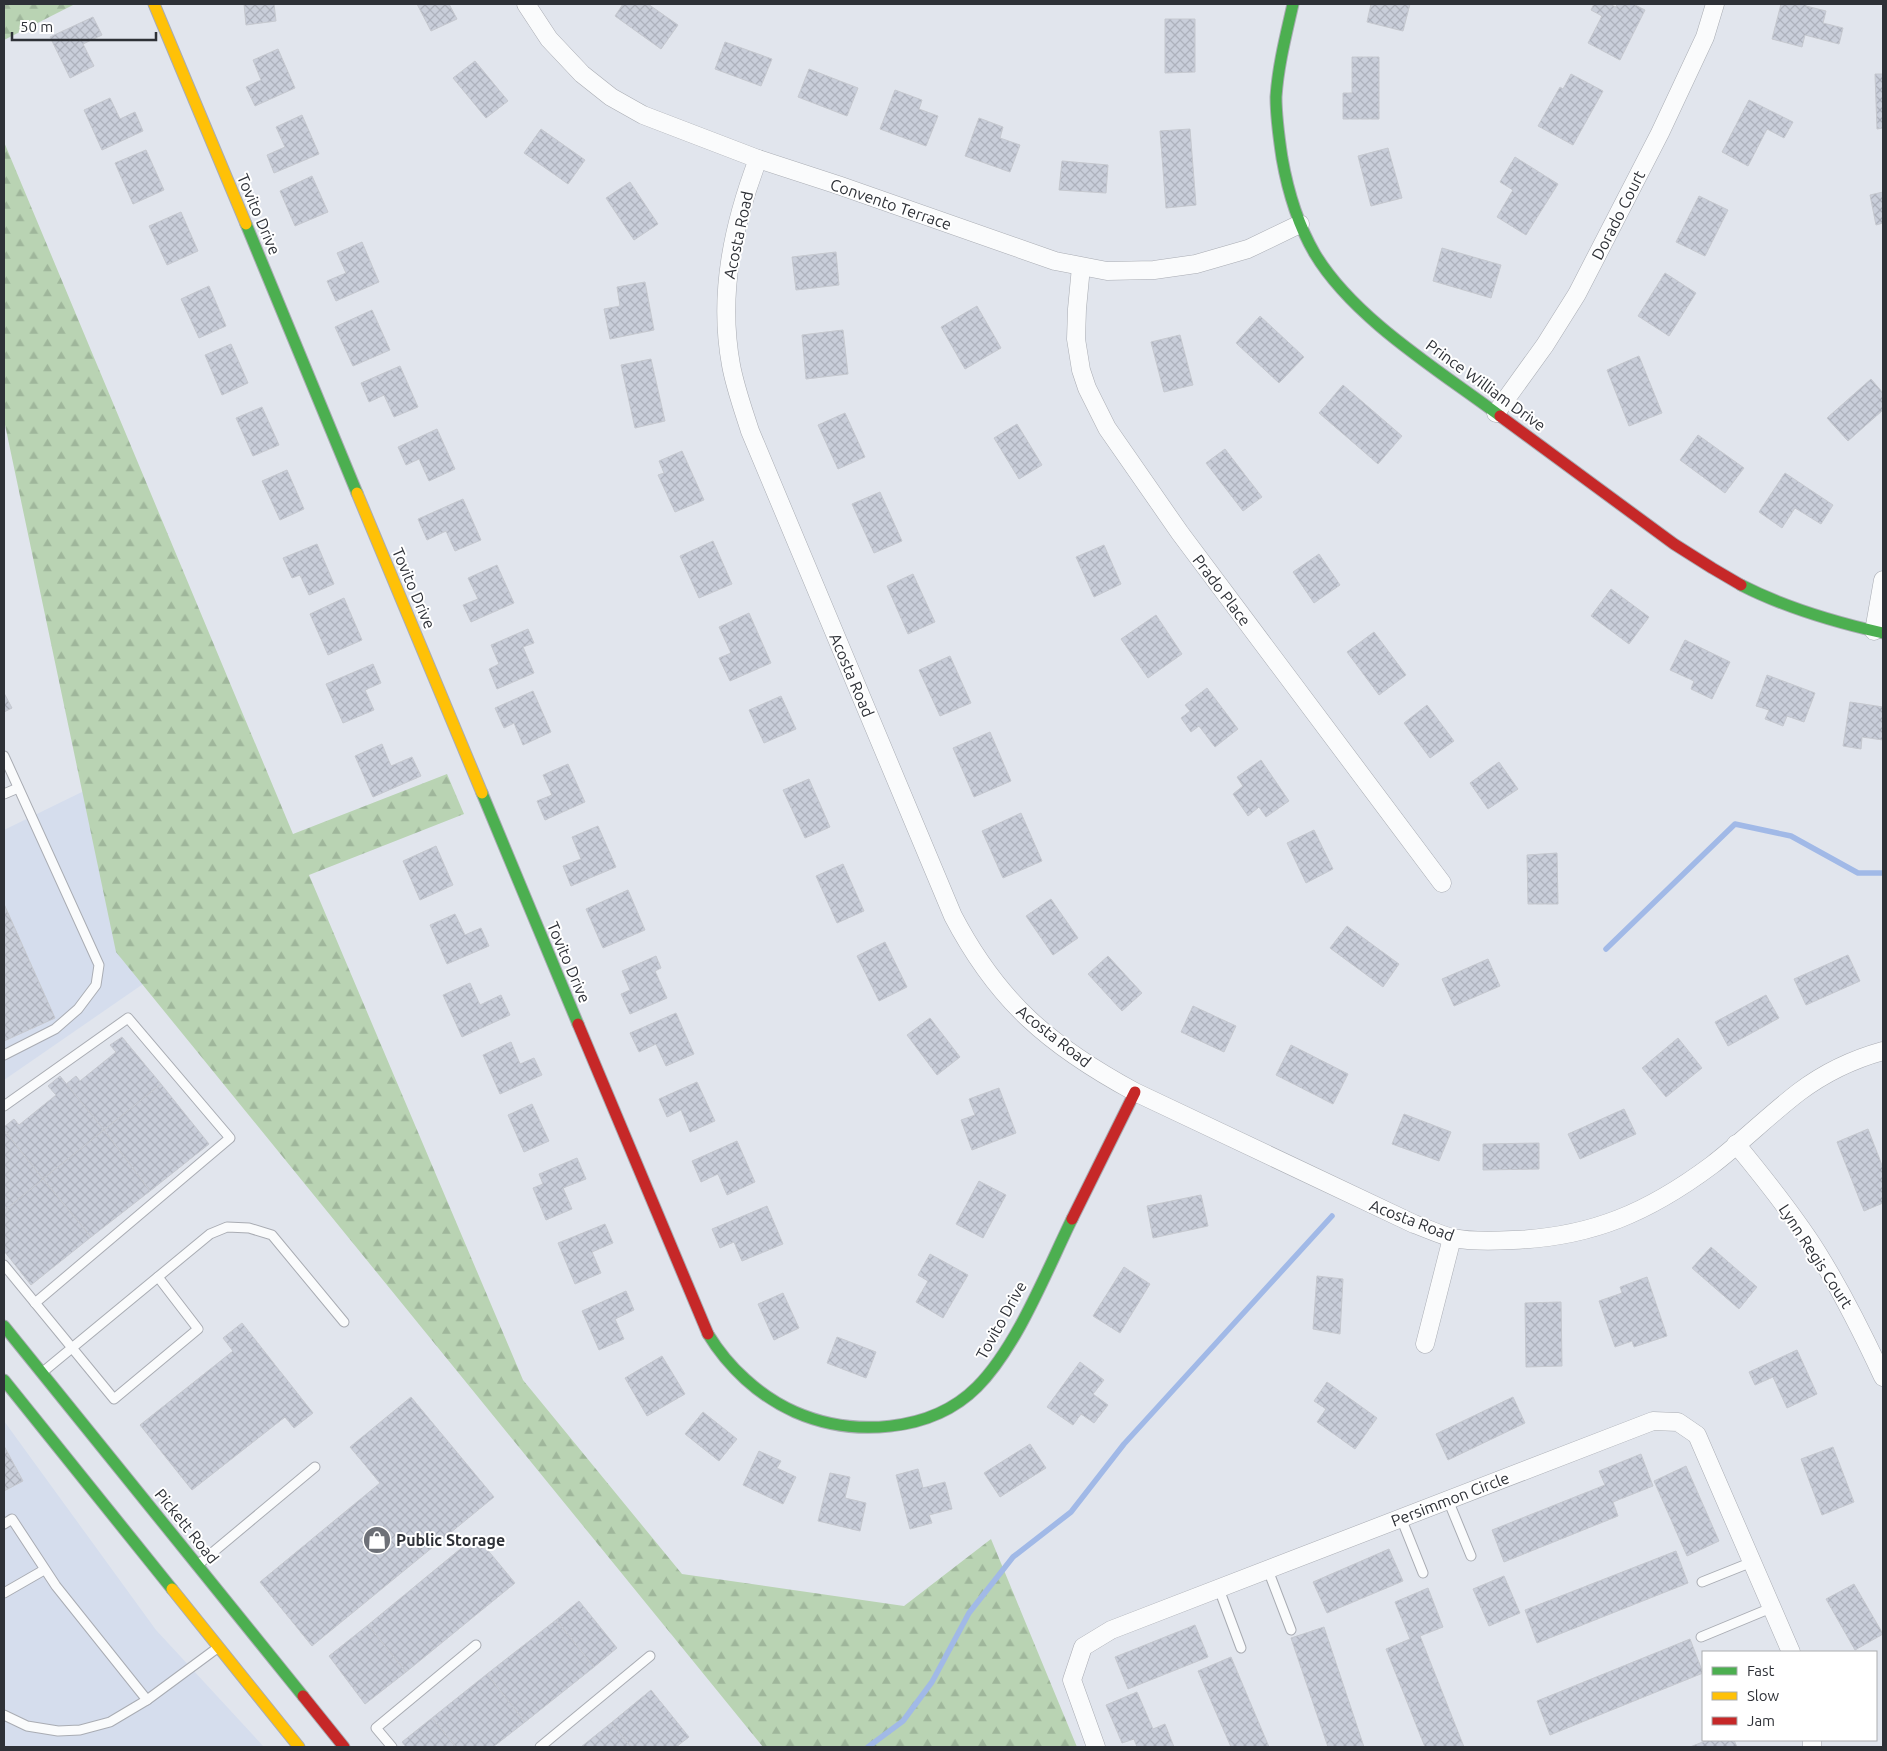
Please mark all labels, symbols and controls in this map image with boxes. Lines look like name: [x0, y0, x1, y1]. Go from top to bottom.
scale bar: [12, 10, 156, 42]
text: 50 m: [20, 18, 53, 35]
street label: Dorado Court: [1588, 167, 1649, 263]
street label: Tovito Drive: [234, 171, 284, 257]
street label: Convento Terrace: [828, 175, 954, 233]
street label: Acosta Road: [720, 190, 756, 280]
street label: Prince William Drive: [1423, 336, 1549, 434]
street label: Tovito Drive: [389, 545, 439, 631]
street label: Prado Place: [1189, 551, 1255, 629]
street label: Acosta Road: [826, 630, 878, 720]
street label: Tovito Drive: [544, 919, 594, 1005]
street label: Acosta Road: [1013, 1001, 1095, 1071]
street label: Acosta Road: [1367, 1196, 1457, 1244]
street label: Lynn Regis Court: [1776, 1200, 1857, 1312]
street label: Tovito Drive: [972, 1278, 1030, 1362]
street label: Persimmon Circle: [1388, 1468, 1512, 1530]
street label: Pickett Road: [151, 1485, 223, 1567]
shop icon: Public Storage: [362, 1525, 392, 1555]
place label: Public Storage: [396, 1531, 505, 1549]
legend: [1702, 1651, 1877, 1741]
text: Fast: [1747, 1662, 1775, 1679]
text: Slow: [1747, 1687, 1780, 1704]
text: Jam: [1747, 1712, 1775, 1729]

